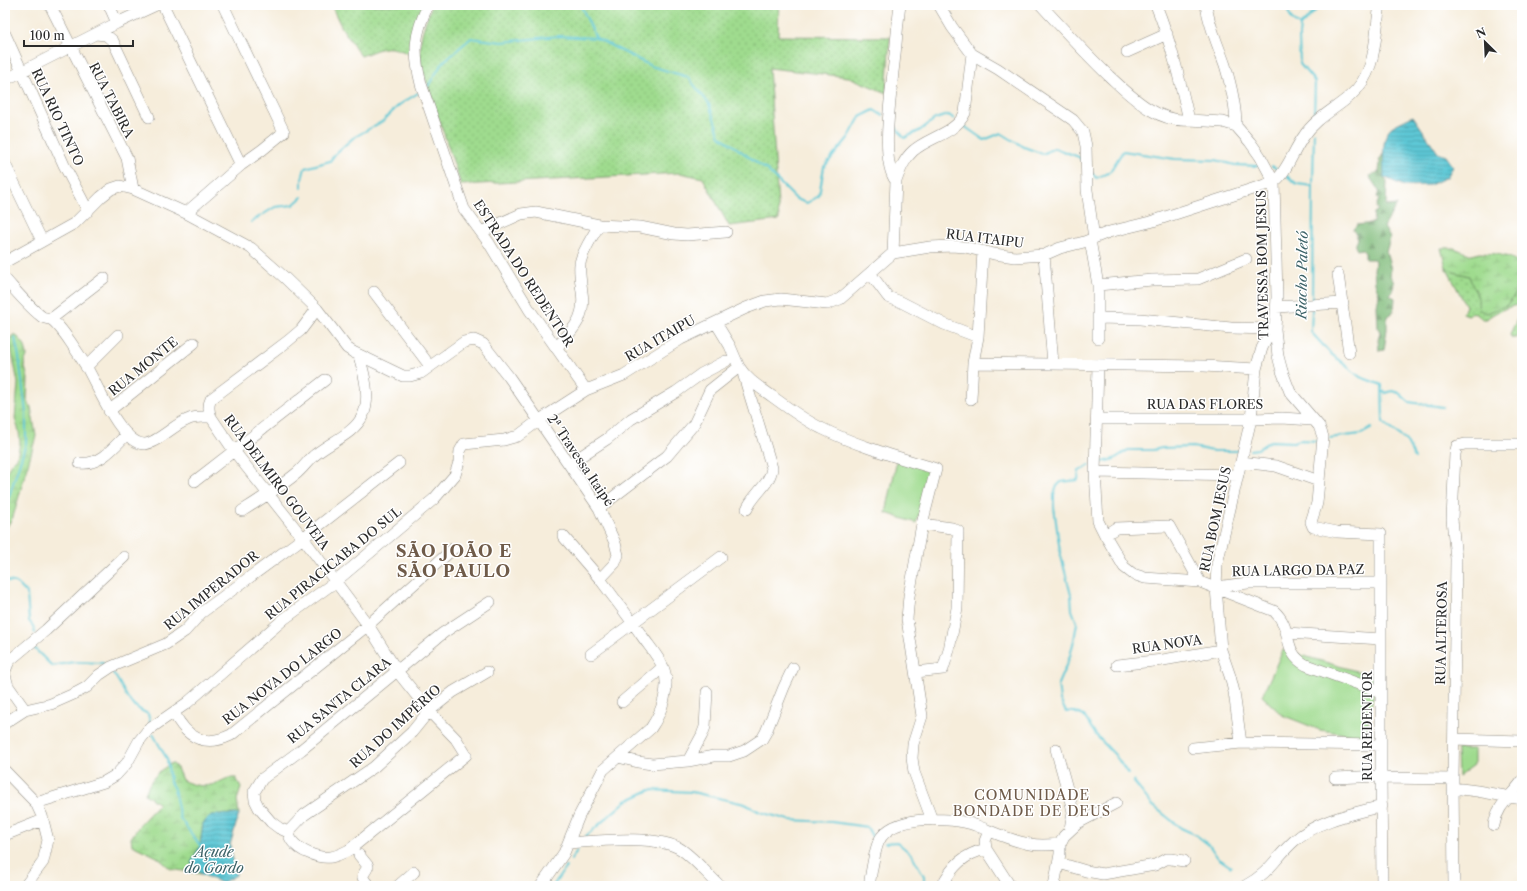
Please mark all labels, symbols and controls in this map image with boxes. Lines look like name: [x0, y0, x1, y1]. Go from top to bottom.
scale bar: [24, 22, 133, 48]
north arrow: [1465, 22, 1505, 62]
text: N: [1474, 24, 1489, 41]
text: 100 m: [30, 28, 65, 43]
street label: RUA TABIRA: [86, 60, 138, 141]
street label: RUA RIO TINTO: [28, 66, 88, 168]
street label: TRAVESSA BOM JESUS: [1253, 190, 1271, 340]
street label: ESTRADA DO REDENTOR: [471, 197, 578, 351]
street label: RUA ITAIPU: [945, 225, 1025, 251]
water label: Riacho Paletó: [1292, 231, 1312, 320]
street label: RUA ITAIPU: [622, 311, 698, 365]
street label: RUA MONTE: [105, 333, 181, 399]
street label: RUA DAS FLORES: [1147, 396, 1263, 412]
street label: RUA DELMIRO GOUVEIA: [221, 411, 333, 553]
street label: 2ª Travessa Itaipé: [544, 411, 618, 509]
street label: RUA BOM JESUS: [1196, 465, 1234, 573]
street label: RUA PIRACICABA DO SUL: [262, 503, 405, 623]
district label: SÃO JOÃO E SÃO PAULO: [396, 541, 512, 581]
street label: RUA IMPERADOR: [161, 546, 263, 633]
street label: RUA LARGO DA PAZ: [1231, 561, 1365, 579]
street label: RUA ALTEROSA: [1432, 581, 1450, 685]
street label: RUA NOVA DO LARGO: [219, 624, 345, 728]
street label: RUA NOVA: [1131, 631, 1203, 657]
street label: RUA SANTA CLARA: [284, 653, 394, 747]
street label: RUA REDENTOR: [1359, 670, 1375, 781]
street label: RUA DO IMPÉRIO: [346, 681, 444, 771]
district label: COMUNIDADE BONDADE DE DEUS: [953, 786, 1111, 820]
water label: Açude do Gordo: [184, 843, 244, 877]

